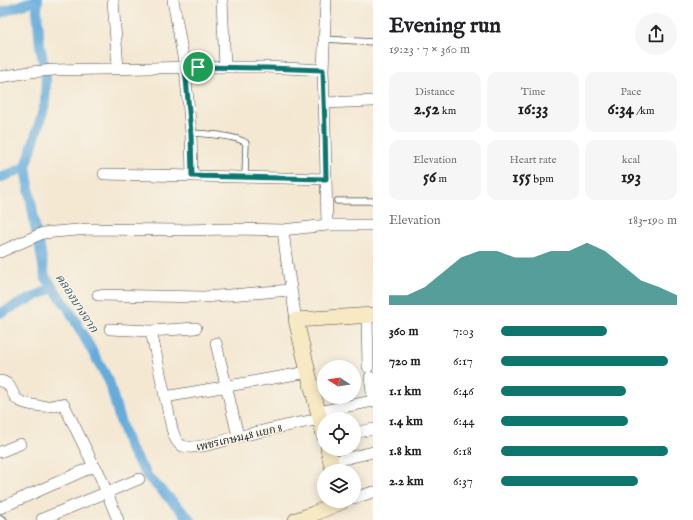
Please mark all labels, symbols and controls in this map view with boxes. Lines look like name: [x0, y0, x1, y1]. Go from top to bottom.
text: Evening run: [389, 12, 501, 40]
button: share: [635, 13, 677, 55]
text: 19:23 · 7 × 360 m: [389, 41, 470, 58]
pin: [181, 50, 215, 84]
icon: arrive: [187, 56, 209, 78]
text: Distance: [415, 85, 455, 99]
text: Time: [521, 85, 545, 99]
text: Pace: [621, 85, 641, 99]
text: 2.52: [414, 99, 439, 120]
text: 16:33: [518, 99, 548, 120]
text: 6:34: [608, 99, 634, 120]
text: km: [439, 104, 456, 118]
text: /km: [634, 104, 654, 118]
text: Elevation: [413, 153, 457, 167]
text: Heart rate: [510, 153, 556, 167]
text: kcal: [622, 153, 640, 167]
text: 56: [423, 167, 436, 188]
text: 155: [512, 167, 531, 188]
text: 193: [621, 167, 641, 188]
text: m: [436, 172, 447, 186]
text: bpm: [531, 172, 554, 186]
text: Elevation: [389, 212, 441, 229]
text: 183–190 m: [628, 212, 677, 229]
water label: คลองบางจาก: [52, 271, 102, 336]
text: 360 m: [389, 323, 419, 340]
text: 7:03: [453, 323, 474, 340]
text: 720 m: [389, 353, 420, 370]
text: 6:17: [453, 353, 473, 370]
north arrow: [317, 360, 361, 404]
map controls: [317, 360, 361, 508]
text: 1.1 km: [389, 383, 421, 400]
text: 6:46: [453, 383, 474, 400]
button: locate: [317, 412, 361, 456]
text: 1.4 km: [389, 413, 423, 430]
text: 6:44: [453, 413, 475, 430]
street label: เพชรเกษม48 แยก 8: [195, 421, 284, 455]
text: 1.8 km: [389, 443, 422, 460]
text: 6:18: [453, 443, 472, 460]
button: layers: [317, 464, 361, 508]
text: 2.2 km: [389, 473, 424, 490]
text: 6:37: [453, 473, 473, 490]

